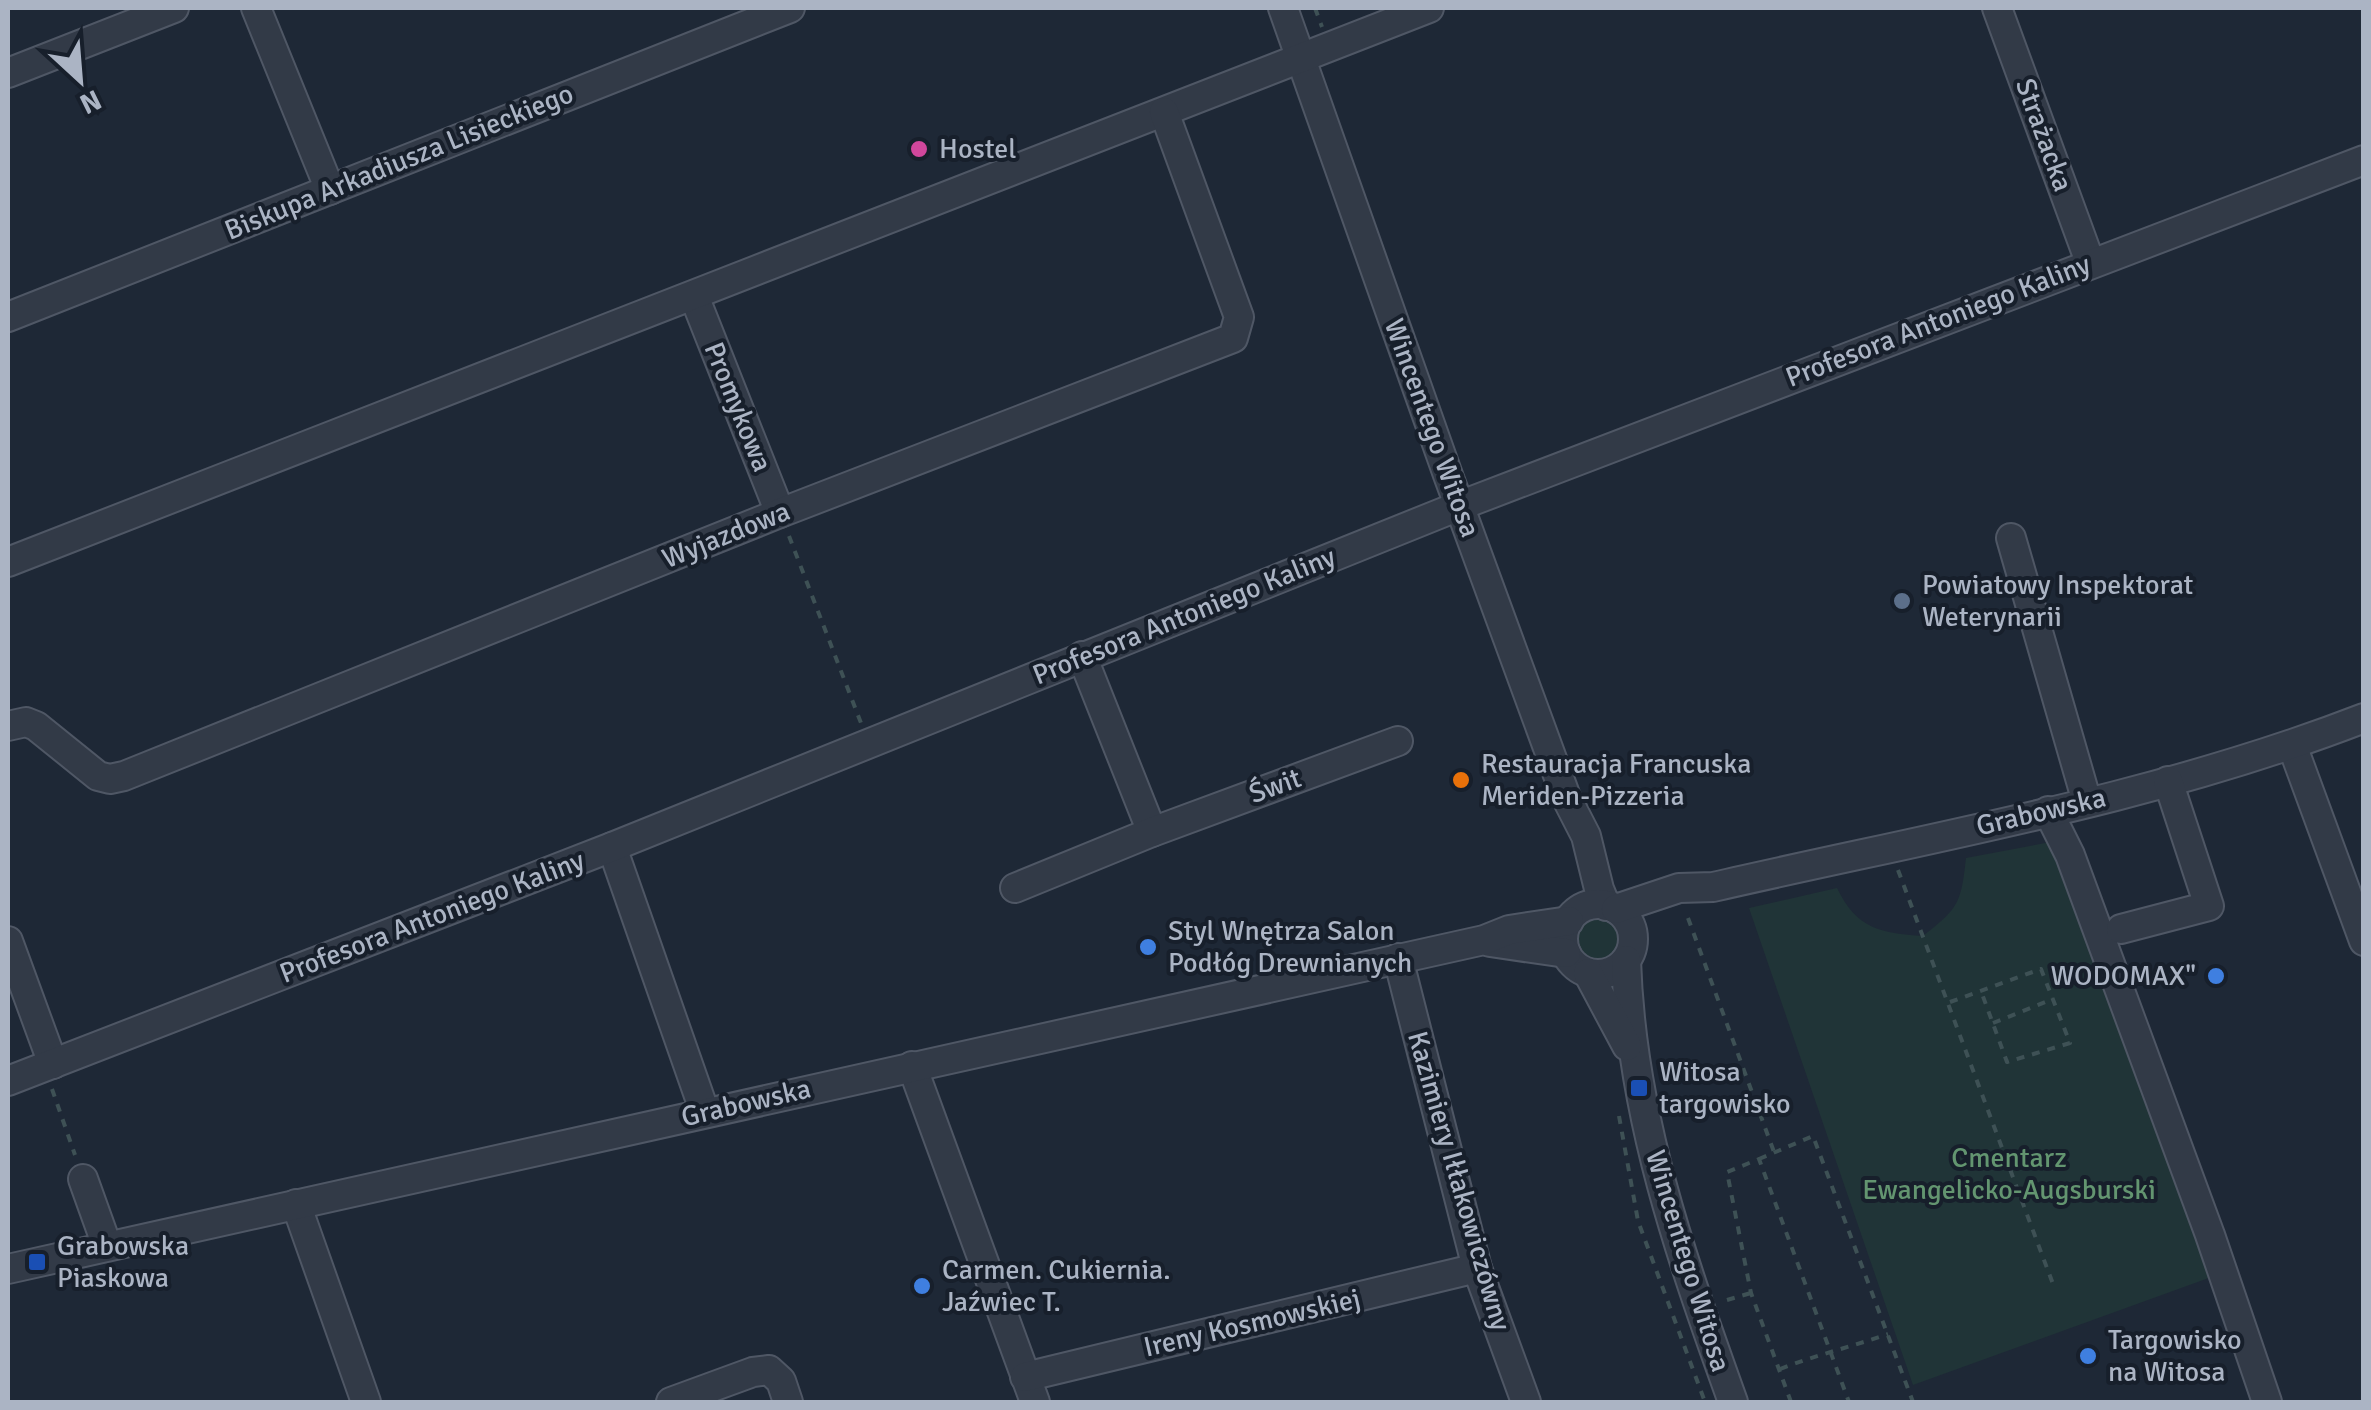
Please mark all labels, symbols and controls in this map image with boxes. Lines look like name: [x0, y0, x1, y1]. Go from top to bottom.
north arrow: [30, 30, 130, 130]
street label: Strażacka: [2008, 74, 2080, 196]
street label: Biskupa Arkadiusza Lisieckiego: [220, 76, 578, 248]
text: N: [74, 82, 107, 121]
place label: Hostel: [939, 132, 1016, 166]
marker: Hostel: [908, 138, 930, 160]
street label: Profesora Antoniego Kaliny: [1781, 247, 2095, 395]
street label: Wincentego Witosa: [1377, 314, 1487, 542]
street label: Promykowa: [697, 337, 779, 477]
street label: Wyjazdowa: [657, 494, 795, 576]
street label: Profesora Antoniego Kaliny: [1028, 540, 1340, 692]
place label: Powiatowy Inspektorat Weterynarii: [1922, 568, 2194, 634]
marker: Powiatowy Inspektorat Weterynarii: [1891, 590, 1913, 612]
place label: Restauracja Francuska Meriden-Pizzeria: [1481, 747, 1751, 813]
street label: Świt: [1244, 761, 1306, 811]
marker: Restauracja Francuska Meriden-Pizzeria: [1450, 769, 1472, 791]
street label: Grabowska: [1973, 781, 2109, 843]
street label: Profesora Antoniego Kaliny: [275, 843, 589, 991]
place label: Styl Wnętrza Salon Podłóg Drewnianych: [1168, 914, 1412, 980]
marker: Styl Wnętrza Salon Podłóg Drewnianych: [1137, 936, 1159, 958]
place label: WODOMAX": [2050, 959, 2196, 993]
marker: WODOMAX": [2205, 965, 2227, 987]
street label: Kazimiery Iłłakowiczówny: [1400, 1027, 1518, 1335]
place label: Witosa targowisko: [1659, 1055, 1791, 1121]
street label: Grabowska: [678, 1072, 814, 1134]
marker: Witosa targowisko: [1628, 1077, 1650, 1099]
park label: Cmentarz Ewangelicko-Augsburski: [1862, 1141, 2156, 1207]
street label: Wincentego Witosa: [1638, 1146, 1738, 1376]
place label: Grabowska Piaskowa: [57, 1229, 189, 1295]
marker: Grabowska Piaskowa: [26, 1251, 48, 1273]
place label: Carmen. Cukiernia. Jaźwiec T.: [942, 1253, 1171, 1319]
marker: Carmen. Cukiernia. Jaźwiec T.: [911, 1275, 933, 1297]
street label: Ireny Kosmowskiej: [1140, 1282, 1364, 1364]
place label: Targowisko na Witosa: [2108, 1323, 2242, 1389]
marker: Targowisko na Witosa: [2077, 1345, 2099, 1367]

